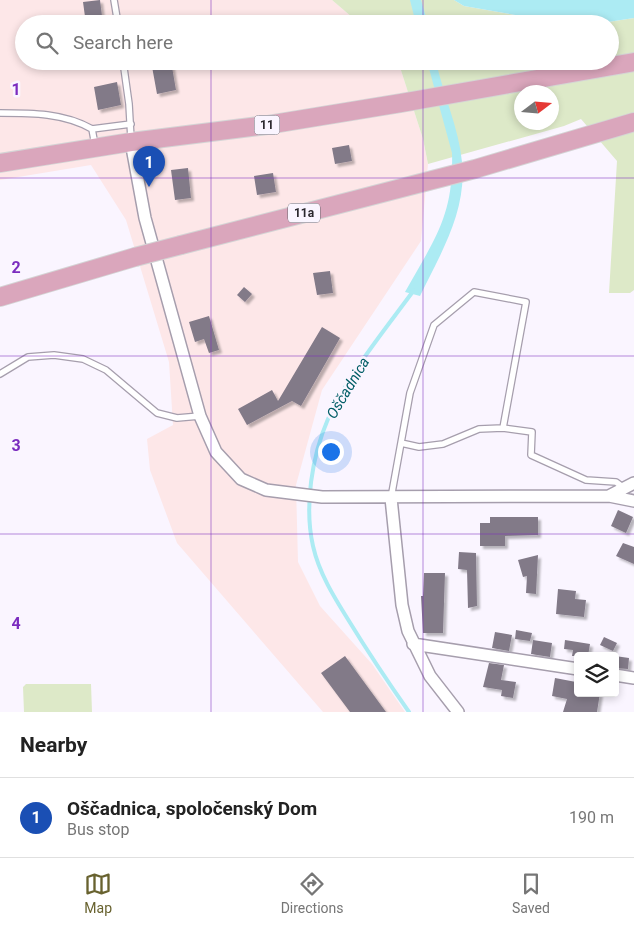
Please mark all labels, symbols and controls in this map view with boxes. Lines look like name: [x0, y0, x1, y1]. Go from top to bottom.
search box: [15, 15, 619, 70]
icon: search: [33, 29, 61, 57]
text: Search here: [73, 31, 173, 54]
text: 1: [11, 80, 21, 99]
north arrow: [514, 85, 559, 130]
road number: 11: [254, 116, 280, 134]
pin: 1: [133, 146, 165, 187]
road number: 11a: [288, 204, 320, 222]
text: 2: [11, 258, 21, 277]
water label: Oščadnica: [323, 354, 373, 422]
text: 3: [11, 436, 21, 455]
your location: [318, 439, 344, 465]
text: 4: [11, 614, 21, 633]
map controls: [574, 652, 619, 697]
button: layers: [574, 652, 619, 697]
text: Nearby: [20, 733, 87, 757]
text: Oščadnica, spoločenský Dom: [67, 797, 317, 820]
text: 1: [31, 808, 41, 827]
text: 190 m: [569, 808, 614, 827]
text: Bus stop: [67, 820, 129, 839]
tab: Map: [84, 870, 112, 916]
tab: Directions: [281, 870, 344, 916]
tab: Saved: [512, 870, 550, 916]

